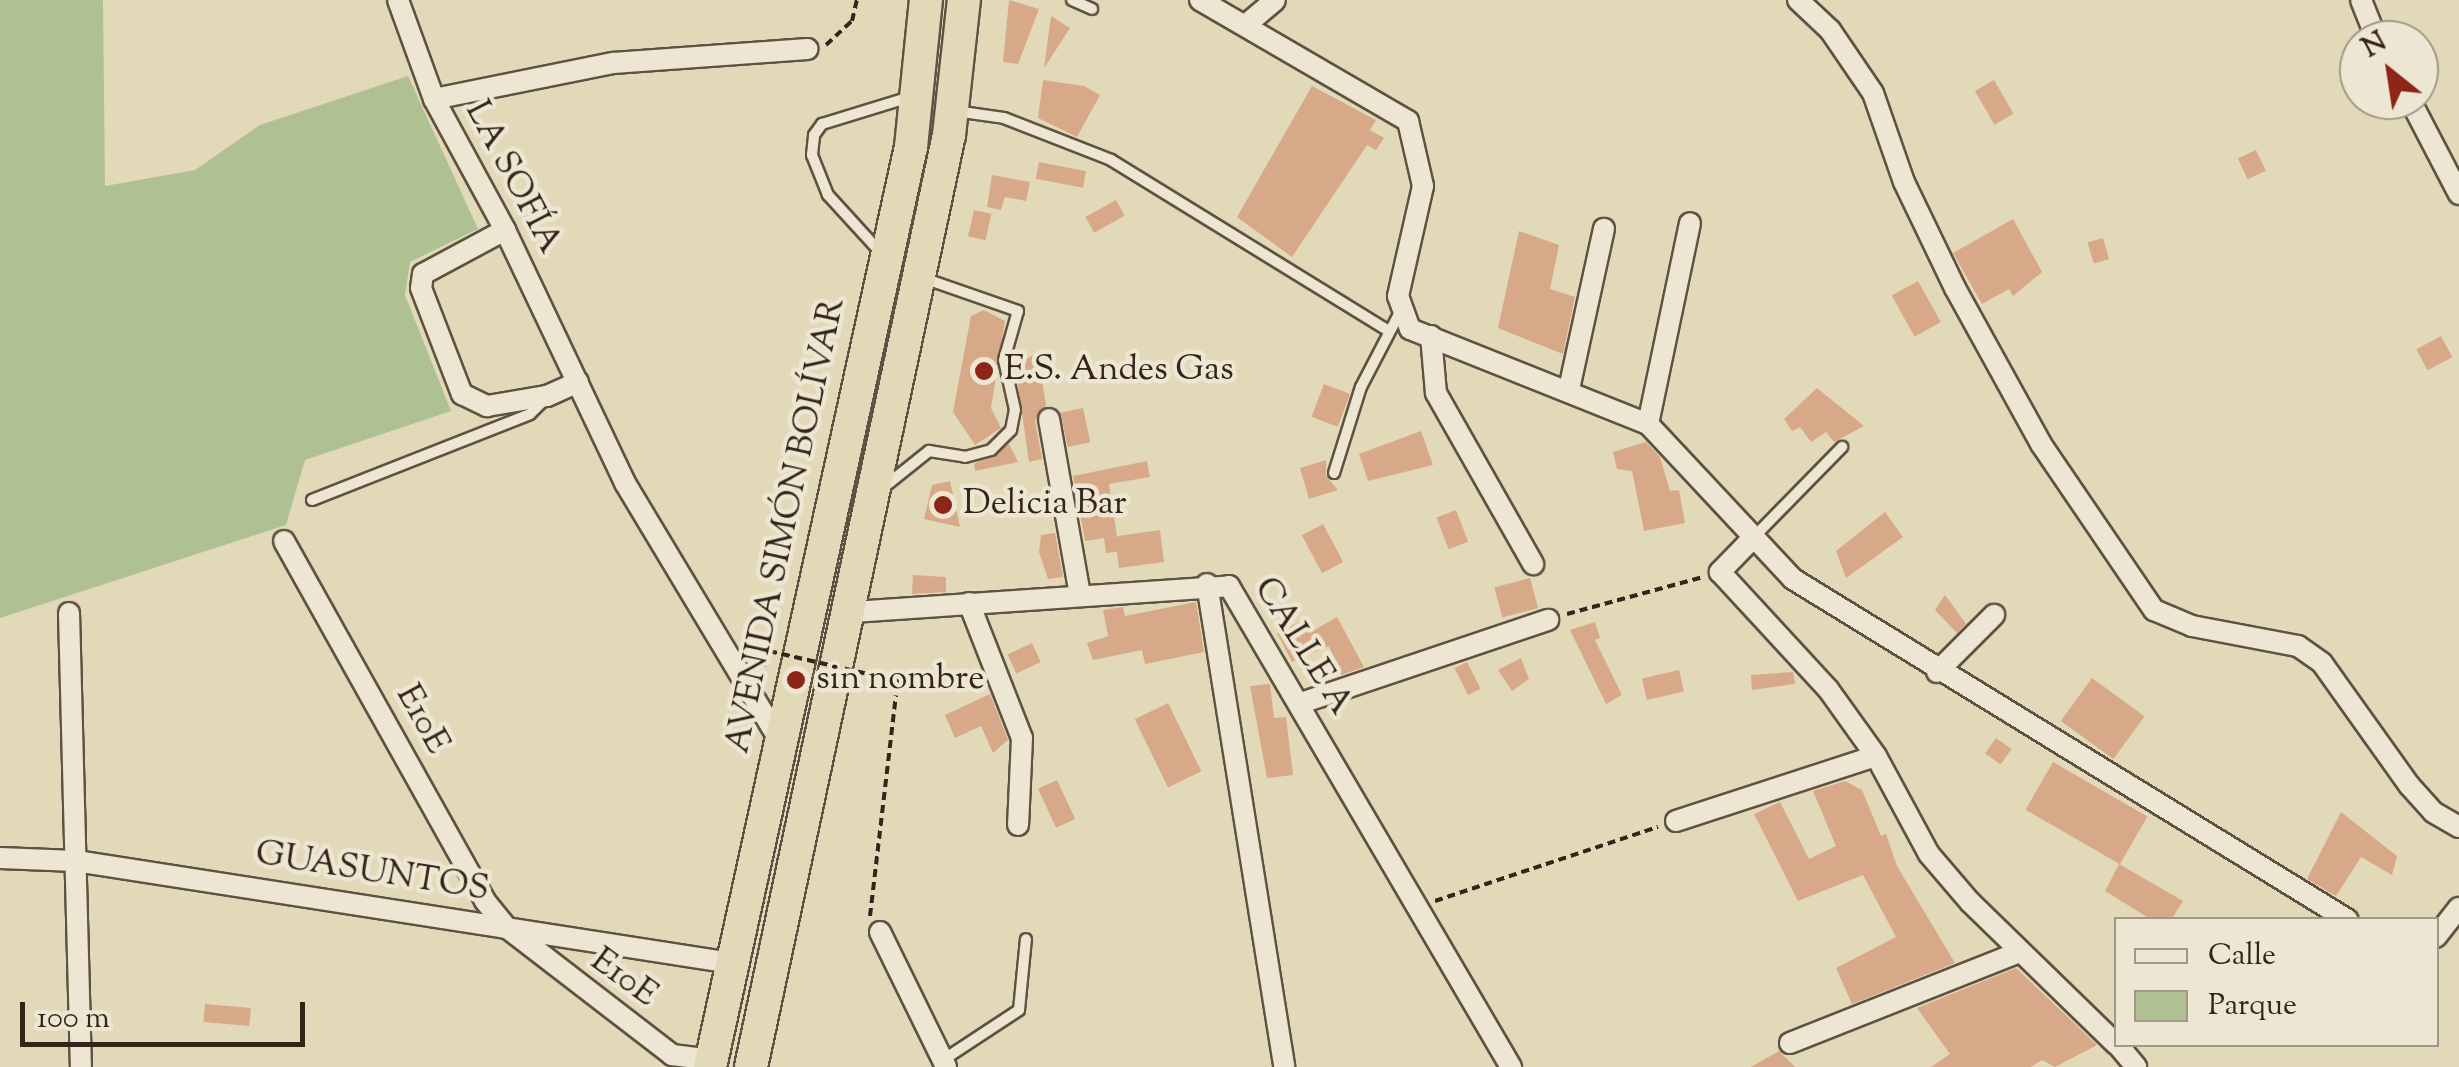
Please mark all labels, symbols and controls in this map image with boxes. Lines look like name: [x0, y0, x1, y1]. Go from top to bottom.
north arrow: [2339, 20, 2439, 120]
text: N: [2355, 23, 2395, 69]
street label: LA SOFÍA: [454, 94, 570, 262]
street label: AVENIDA SIMÓN BOLÍVAR: [718, 295, 856, 757]
place label: E.S. Andes Gas: [1004, 350, 1234, 392]
marker: E.S. Andes Gas: [973, 360, 995, 382]
place label: Delicia Bar: [963, 484, 1127, 526]
marker: Delicia Bar: [932, 494, 954, 516]
street label: CALLE A: [1243, 570, 1361, 724]
place label: sin nombre: [816, 659, 984, 701]
marker: sin nombre: [785, 669, 807, 691]
street label: E10E: [385, 678, 457, 762]
street label: GUASUNTOS: [252, 834, 492, 912]
legend: [2114, 917, 2439, 1047]
text: Calle: [2208, 935, 2276, 978]
street label: E10E: [581, 941, 665, 1017]
scale bar: [25, 982, 310, 1044]
text: Parque: [2208, 985, 2297, 1028]
text: 100 m: [37, 998, 110, 1041]

